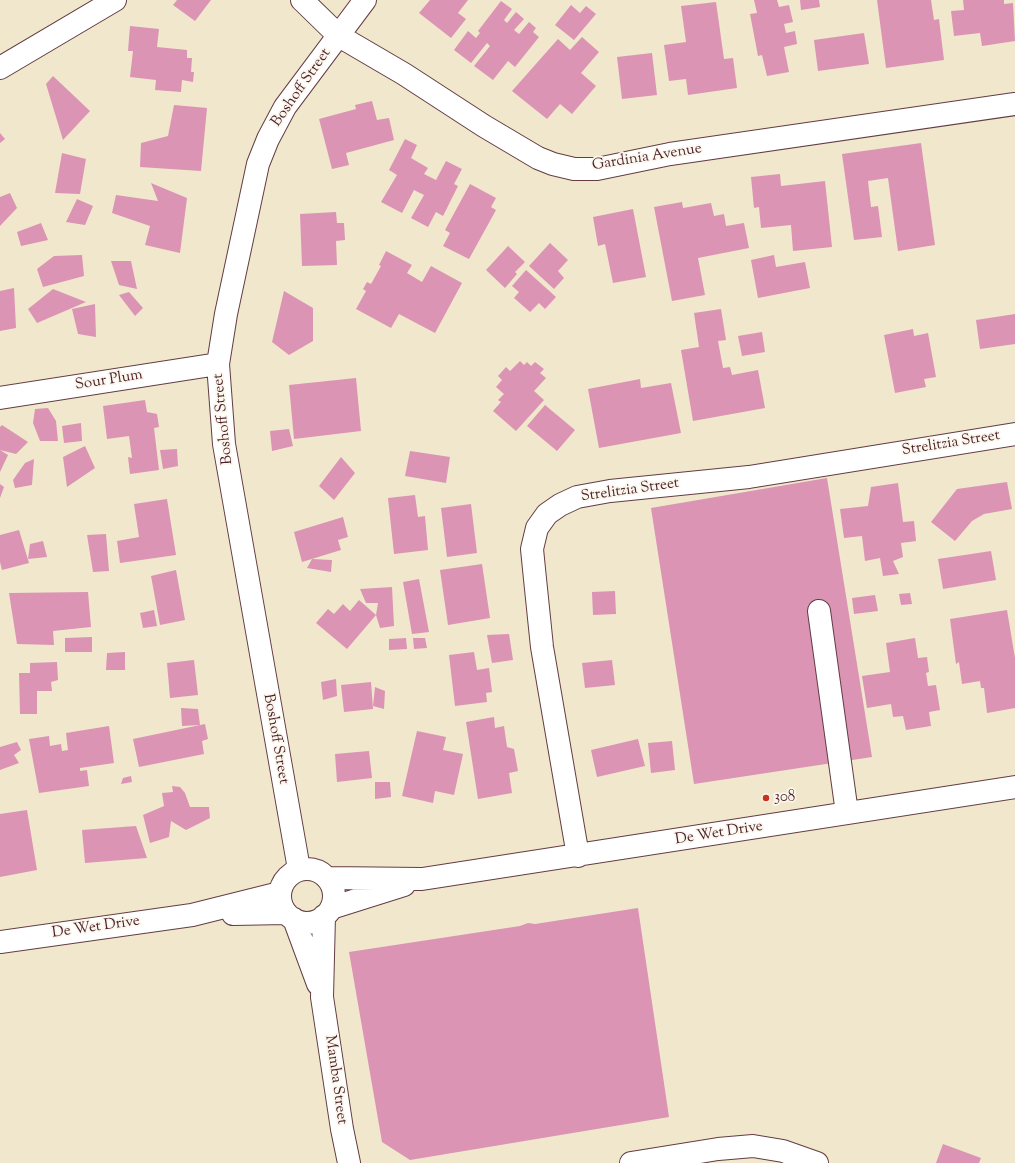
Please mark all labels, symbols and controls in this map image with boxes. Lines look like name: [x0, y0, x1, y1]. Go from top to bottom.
street label: Boshoff Street: [268, 45, 336, 131]
street label: Gardinia Avenue: [591, 140, 703, 176]
street label: Sour Plum: [74, 367, 144, 395]
street label: Boshoff Street: [210, 373, 238, 465]
street label: Strelitzia Street: [901, 427, 1001, 461]
street label: Strelitzia Street: [580, 475, 680, 507]
street label: Boshoff Street: [258, 692, 292, 786]
place label: 308: [774, 789, 795, 807]
marker: 308: [761, 793, 771, 803]
street label: De Wet Drive: [674, 818, 764, 850]
street label: De Wet Drive: [51, 913, 141, 943]
street label: Mamba Street: [320, 1034, 350, 1126]

